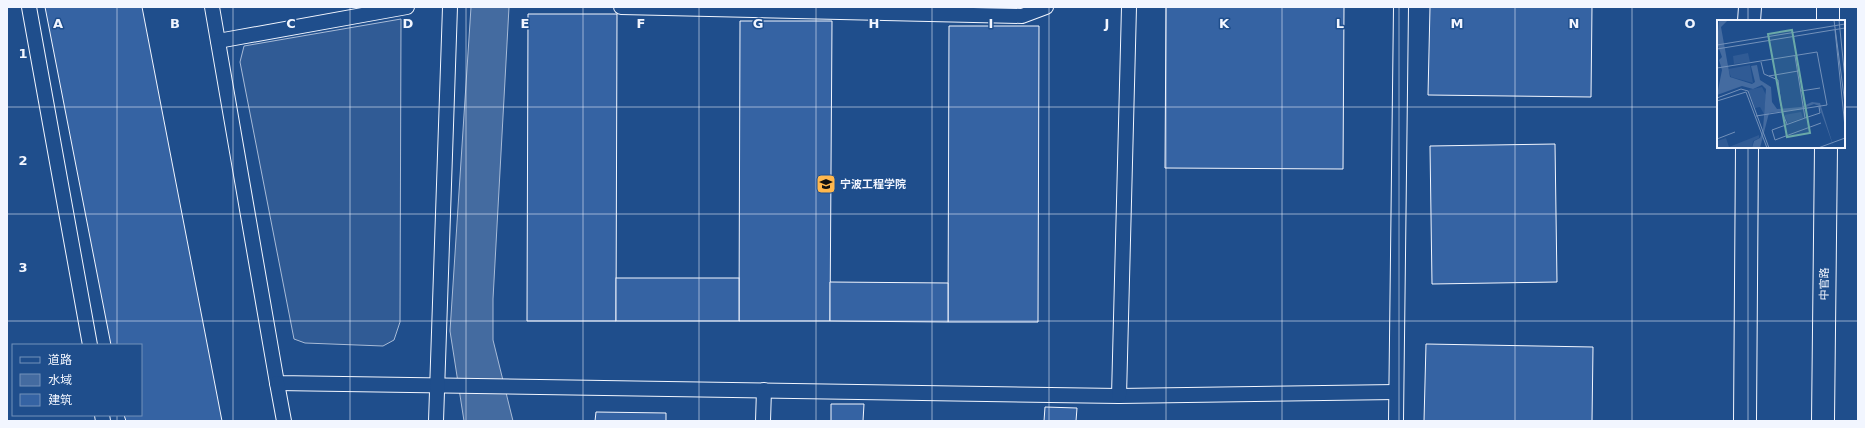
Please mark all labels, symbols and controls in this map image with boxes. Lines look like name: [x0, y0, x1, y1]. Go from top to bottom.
text: A: [53, 16, 63, 31]
text: B: [170, 16, 180, 31]
text: C: [286, 16, 296, 31]
text: D: [403, 16, 414, 31]
text: E: [521, 16, 529, 31]
text: F: [637, 16, 645, 31]
text: G: [753, 16, 763, 31]
text: H: [869, 16, 879, 31]
text: I: [989, 16, 993, 31]
text: J: [1104, 16, 1109, 31]
text: K: [1219, 16, 1230, 31]
text: L: [1336, 16, 1344, 31]
text: M: [1451, 16, 1463, 31]
text: N: [1569, 16, 1579, 31]
text: O: [1684, 16, 1696, 31]
inset map: [1717, 20, 1845, 148]
text: 1: [18, 46, 28, 61]
text: 2: [18, 153, 28, 168]
school or university icon: 宁波工程学院: [815, 173, 837, 195]
place label: 宁波工程学院: [840, 178, 906, 191]
text: 3: [18, 260, 28, 275]
street label: 中官路: [1818, 267, 1831, 301]
legend: [12, 344, 142, 416]
text: 道路: [48, 353, 72, 367]
text: 水域: [48, 373, 72, 387]
text: 建筑: [48, 393, 72, 407]

